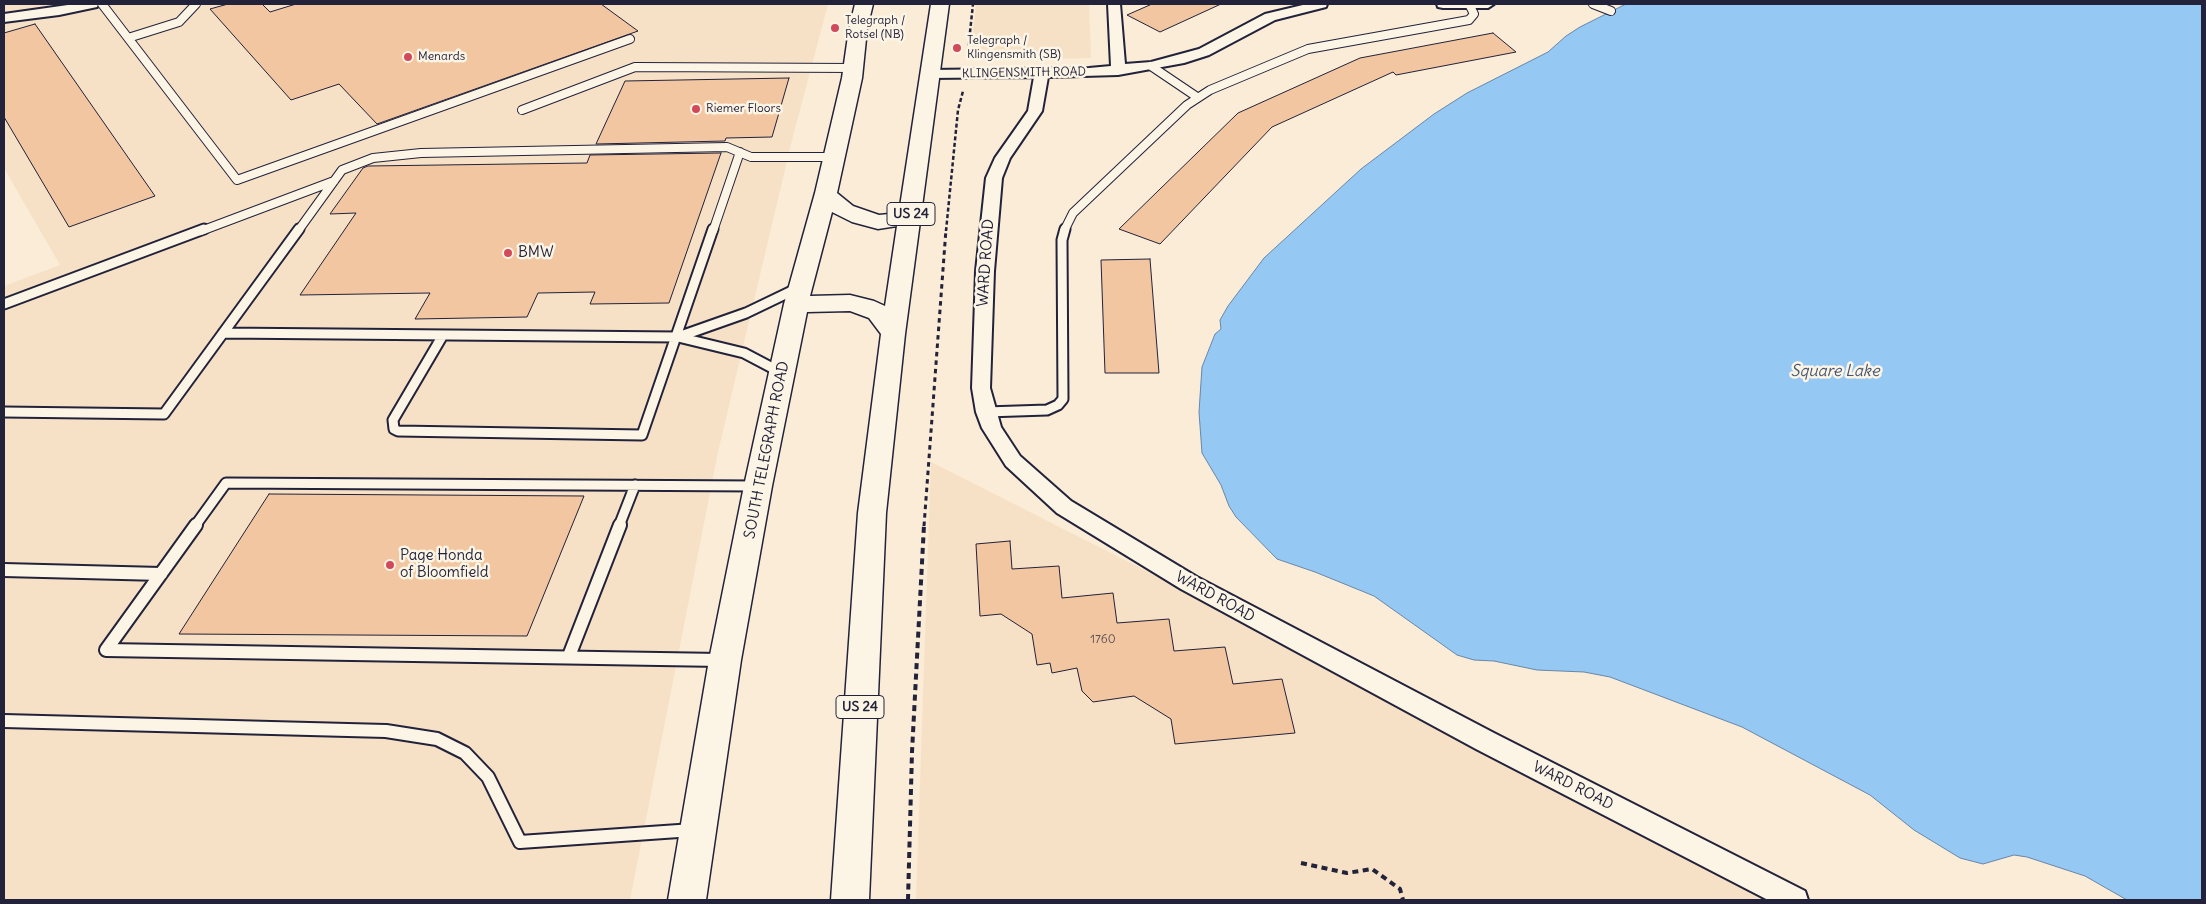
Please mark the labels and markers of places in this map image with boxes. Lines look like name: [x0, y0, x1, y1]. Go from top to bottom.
place label: Telegraph / Rotsel (NB): [845, 14, 905, 42]
marker: Telegraph / Rotsel (NB): [829, 22, 841, 34]
place label: Telegraph / Klingensmith (SB): [967, 34, 1061, 62]
marker: Telegraph / Klingensmith (SB): [951, 42, 963, 54]
place label: Menards: [418, 50, 465, 64]
marker: Menards: [402, 51, 414, 63]
place label: Riemer Floors: [706, 102, 781, 116]
marker: Riemer Floors: [690, 103, 702, 115]
place label: BMW: [518, 244, 554, 262]
marker: BMW: [502, 247, 514, 259]
place label: Page Honda of Bloomfield: [400, 547, 488, 582]
marker: Page Honda of Bloomfield: [384, 559, 396, 571]

